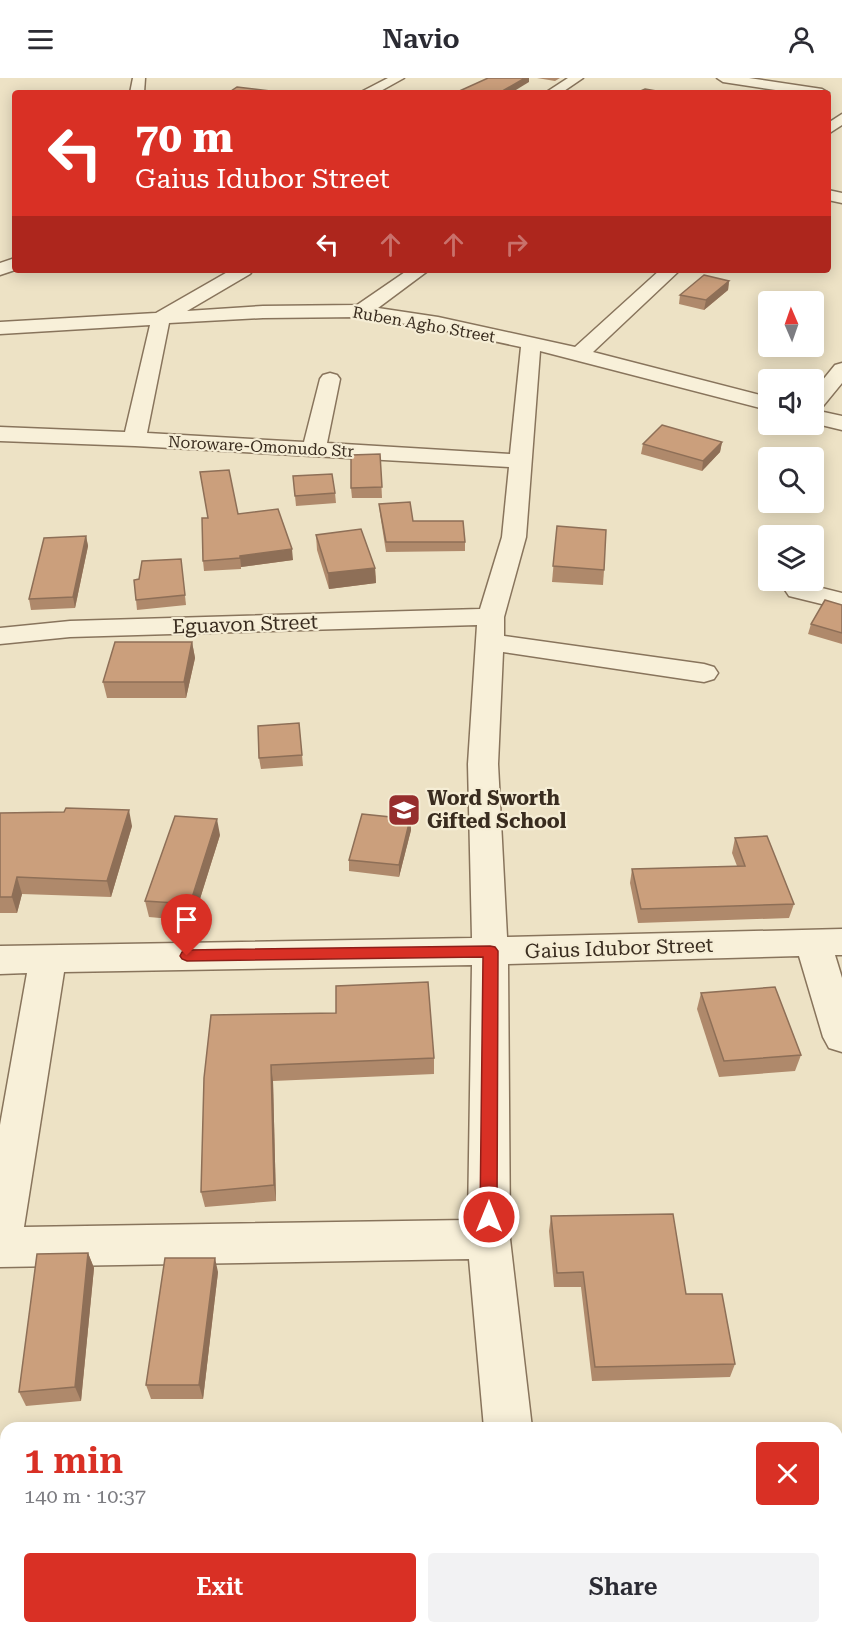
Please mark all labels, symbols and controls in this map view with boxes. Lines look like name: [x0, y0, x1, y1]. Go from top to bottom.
icon: menu: [24, 23, 57, 56]
text: Navio: [382, 23, 460, 55]
icon: person: [785, 23, 818, 56]
text: 70 m: [135, 113, 233, 162]
icon: left: [36, 114, 114, 192]
text: Gaius Idubor Street: [135, 163, 390, 195]
icon: left: [311, 228, 344, 261]
icon: ahead: [374, 228, 407, 261]
icon: ahead: [437, 228, 470, 261]
icon: right: [500, 228, 533, 261]
north arrow: [758, 291, 824, 357]
map controls: [758, 291, 824, 591]
street label: Ruben Agho Street: [351, 303, 497, 346]
button: sound: [758, 369, 824, 435]
street label: Noroware-Omonudo Str: [168, 432, 355, 461]
button: search: [758, 447, 824, 513]
button: layers: [758, 525, 824, 591]
street label: Eguavon Street: [172, 609, 319, 639]
place label: Word Sworth Gifted School: [427, 786, 567, 833]
school or university icon: Word Sworth Gifted School: [386, 792, 422, 828]
pin: [161, 894, 212, 956]
icon: arrive: [170, 903, 203, 936]
street label: Gaius Idubor Street: [524, 933, 714, 963]
position arrow: [457, 1185, 521, 1249]
text: 1 min: [24, 1440, 123, 1482]
button: close: [756, 1442, 819, 1505]
text: 140 m · 10:37: [24, 1484, 146, 1508]
button: Exit: [24, 1553, 416, 1622]
button: Share: [428, 1553, 819, 1622]

